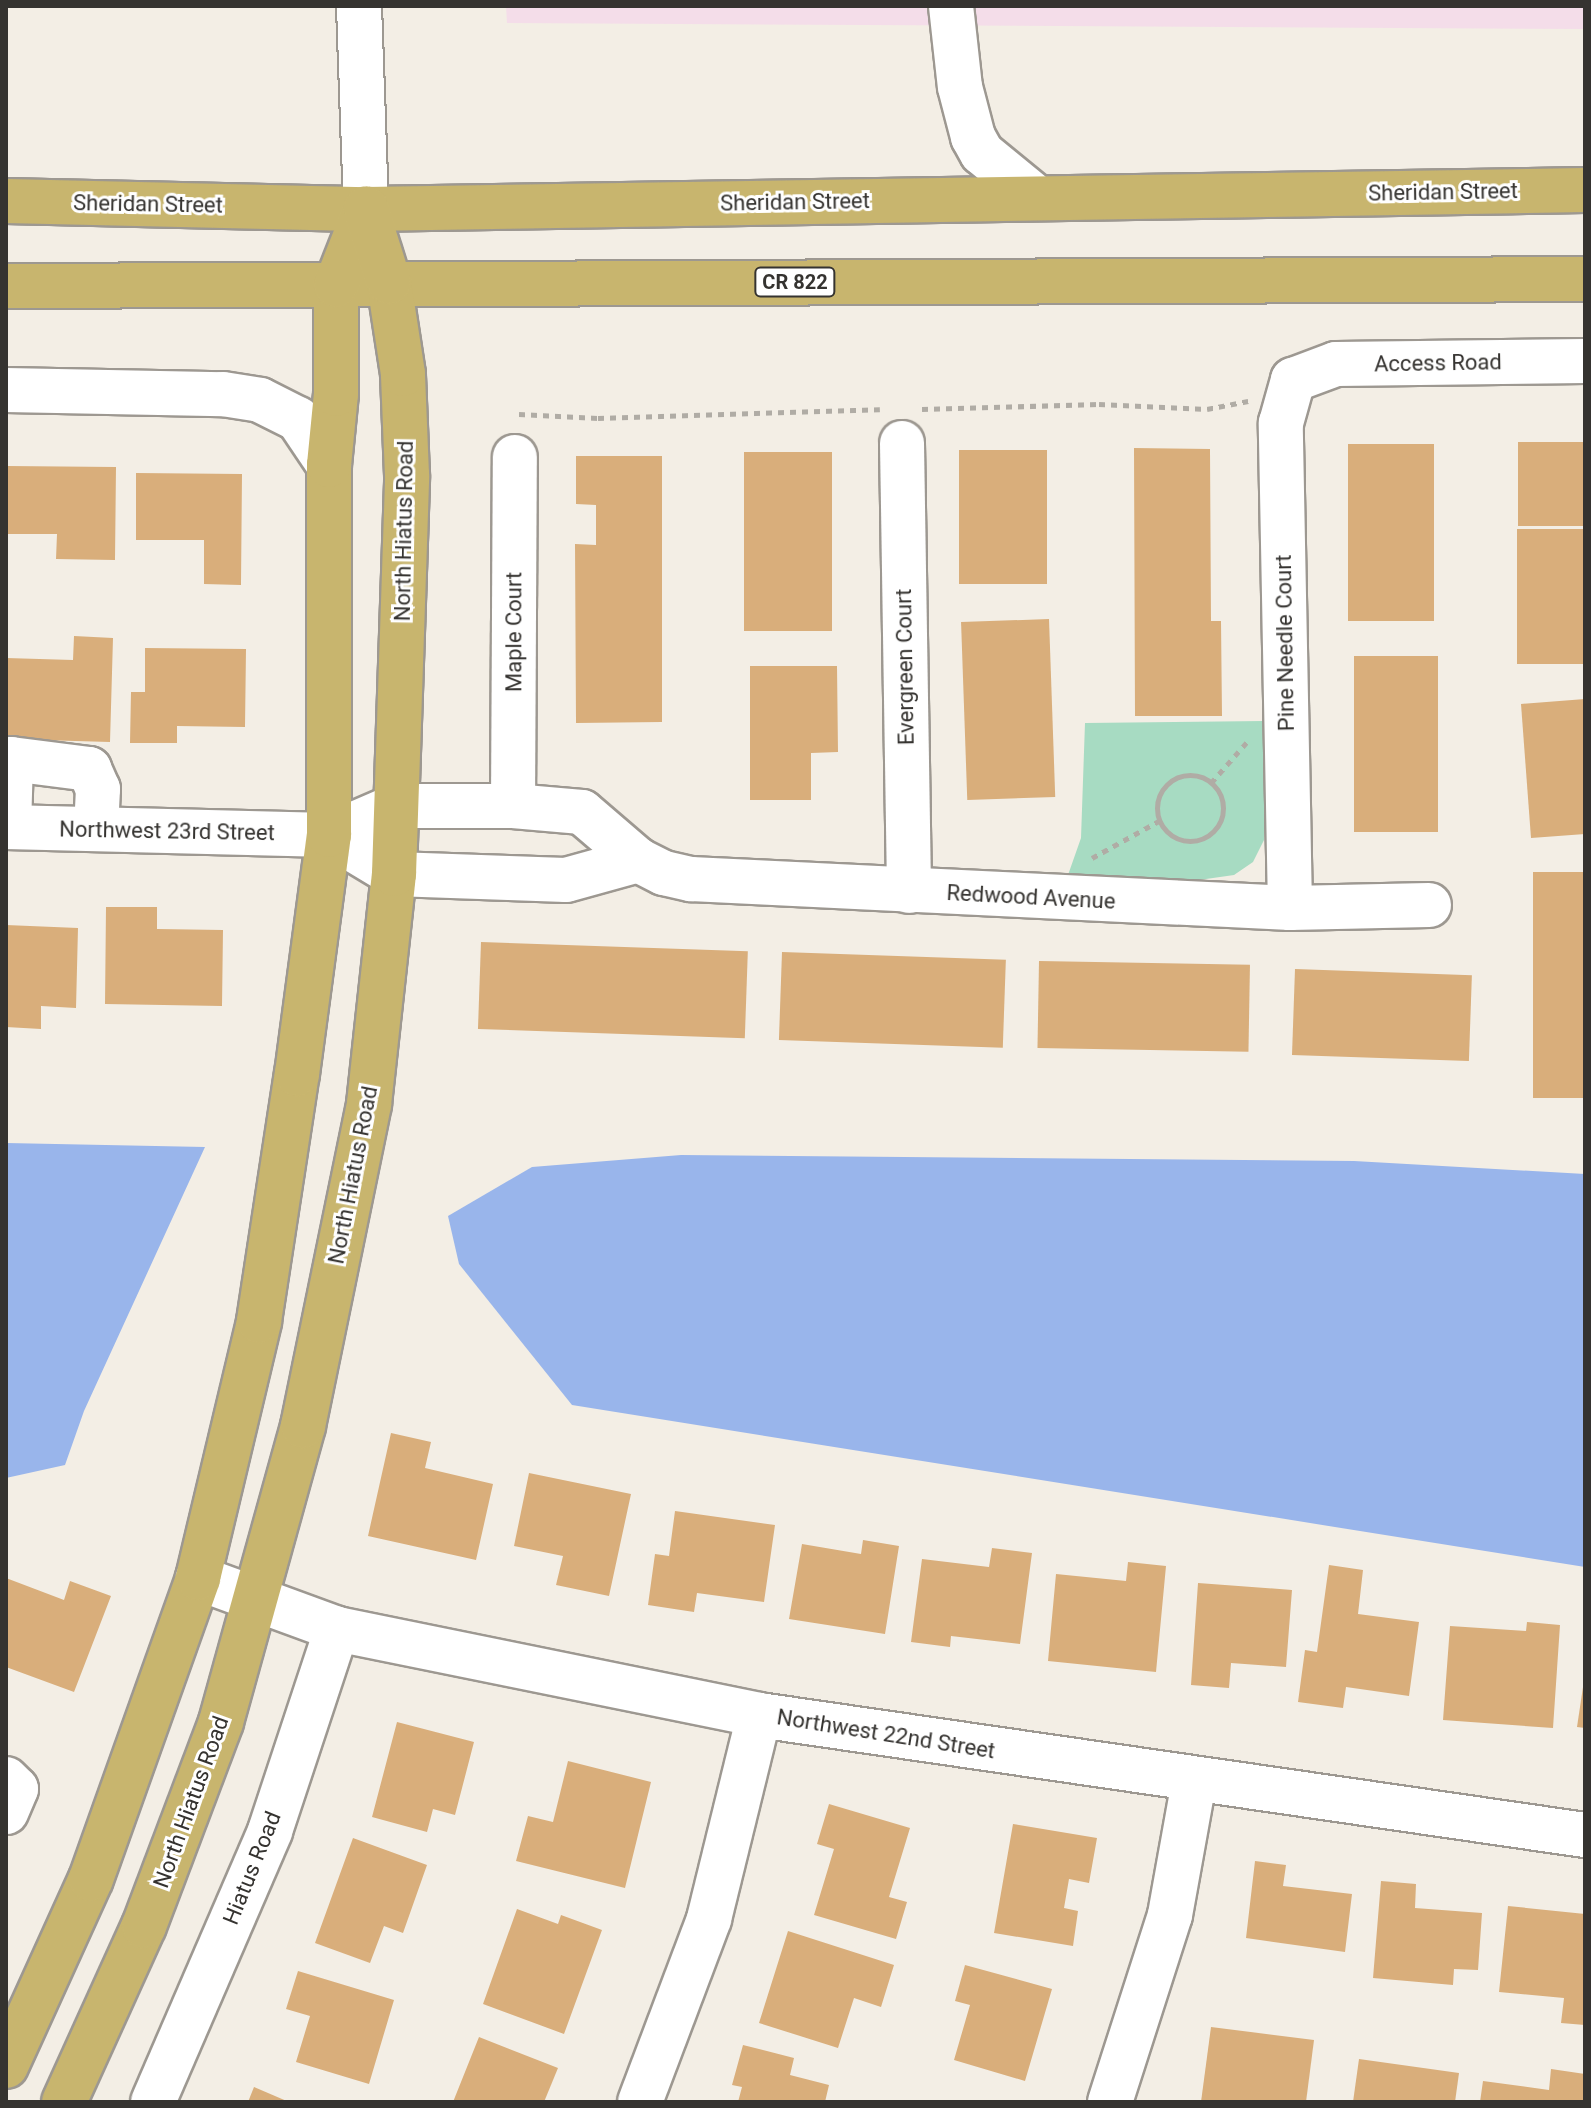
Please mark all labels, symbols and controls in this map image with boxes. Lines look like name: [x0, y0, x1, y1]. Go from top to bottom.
street label: Sheridan Street: [1368, 177, 1518, 207]
street label: Sheridan Street: [720, 187, 870, 217]
street label: Sheridan Street: [73, 189, 223, 219]
road number: CR 822: [753, 266, 837, 298]
street label: Access Road: [1374, 349, 1502, 377]
street label: North Hiatus Road: [389, 440, 419, 622]
street label: Pine Needle Court: [1270, 554, 1300, 732]
street label: Maple Court: [501, 572, 527, 692]
street label: Evergreen Court: [890, 589, 920, 745]
street label: Northwest 23rd Street: [59, 816, 275, 846]
street label: Redwood Avenue: [946, 879, 1116, 915]
street label: North Hiatus Road: [323, 1084, 383, 1266]
street label: Northwest 22nd Street: [775, 1704, 997, 1764]
street label: North Hiatus Road: [148, 1713, 234, 1891]
street label: Hiatus Road: [217, 1808, 287, 1928]

